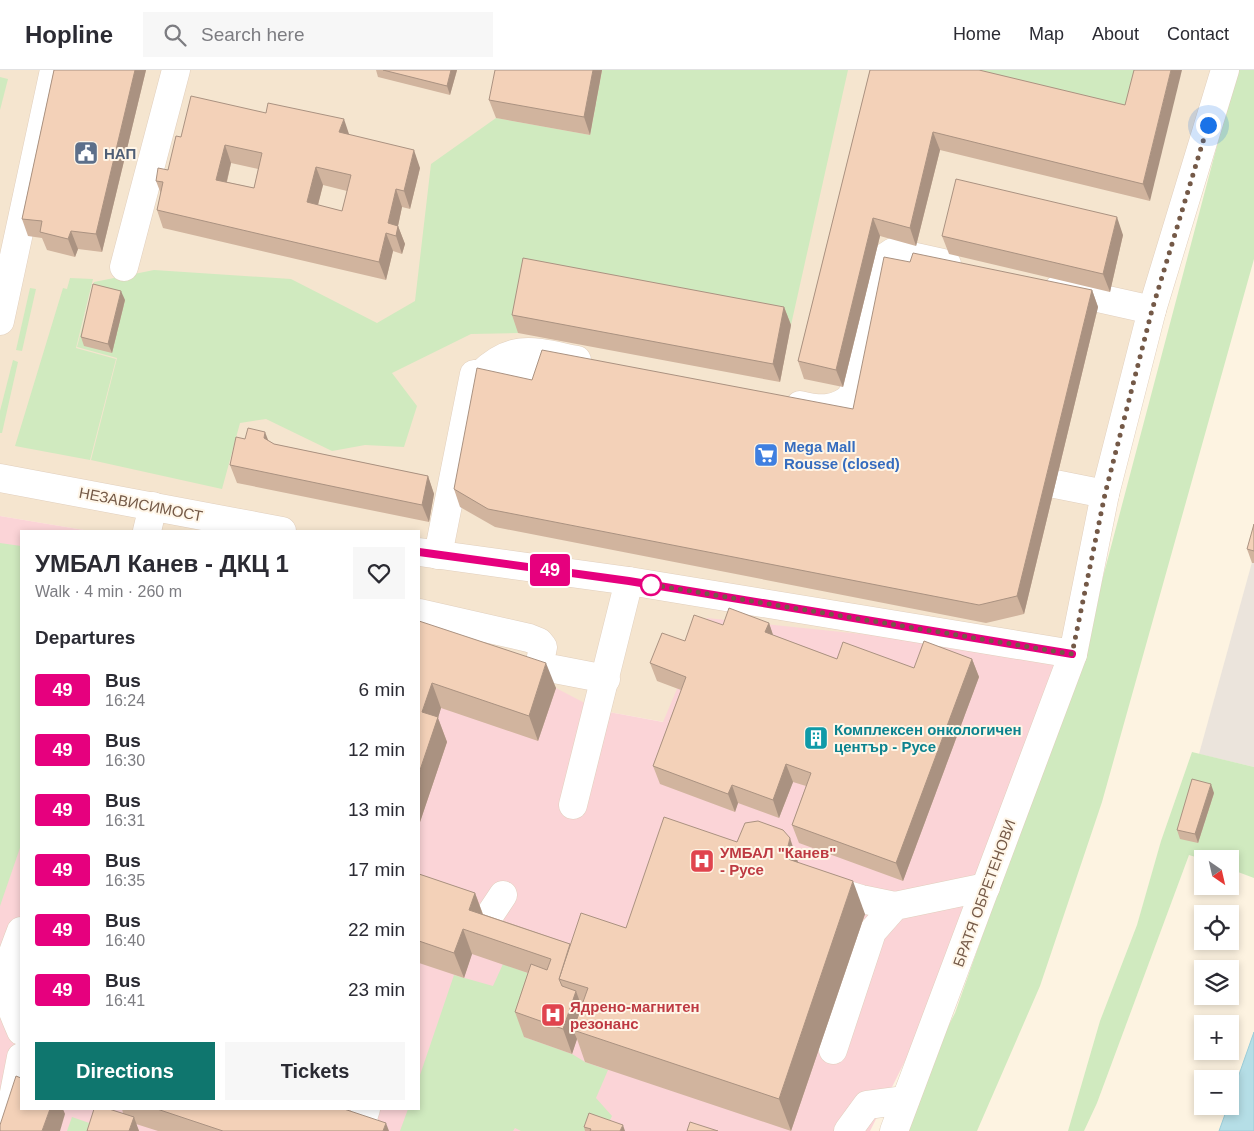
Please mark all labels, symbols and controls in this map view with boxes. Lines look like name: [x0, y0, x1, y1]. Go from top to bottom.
search box: [143, 12, 493, 57]
text: Hopline: [25, 21, 113, 48]
icon: search: [161, 21, 189, 49]
text: Search here: [201, 24, 305, 45]
text: Home: [953, 24, 1001, 44]
text: Map: [1029, 24, 1064, 44]
text: About: [1092, 24, 1139, 44]
text: Contact: [1167, 24, 1229, 44]
your location: [1196, 113, 1221, 138]
public building icon: НАП: [73, 140, 99, 166]
place label: НАП: [104, 145, 136, 162]
place label: Mega Mall Rousse (closed): [784, 438, 900, 472]
supermarket icon: Mega Mall Rousse (closed): [753, 442, 779, 468]
street label: НЕЗАВИСИМОСТ: [78, 484, 204, 524]
button: heart: [353, 547, 405, 599]
text: УМБАЛ Канев - ДКЦ 1: [35, 550, 289, 577]
line badge: 49: [528, 554, 572, 586]
text: 49: [540, 560, 560, 580]
unlabelled marker: [640, 574, 662, 596]
text: Walk · 4 min · 260 m: [35, 583, 182, 600]
text: Departures: [35, 627, 135, 648]
text: Bus: [105, 670, 141, 691]
text: 6 min: [359, 679, 405, 700]
text: 49: [52, 680, 73, 700]
text: 16:24: [105, 692, 145, 709]
place label: Комплексен онкологичен център - Русе: [834, 721, 1022, 755]
building icon: Комплексен онкологичен център - Русе: [803, 725, 829, 751]
text: Bus: [105, 730, 141, 751]
text: 12 min: [348, 739, 405, 760]
text: 49: [52, 740, 73, 760]
text: 16:30: [105, 752, 145, 769]
text: Bus: [105, 790, 141, 811]
text: 13 min: [348, 799, 405, 820]
text: 49: [52, 800, 73, 820]
text: 16:31: [105, 812, 145, 829]
street label: БРАТЯ ОБРЕТЕНОВИ: [949, 817, 1019, 969]
place label: УМБАЛ "Канев" - Русе: [720, 844, 836, 878]
hospital icon: УМБАЛ "Канев" - Русе: [689, 848, 715, 874]
text: Bus: [105, 850, 141, 871]
north arrow: [1194, 850, 1239, 895]
map controls: [1194, 850, 1239, 1115]
text: 17 min: [348, 859, 405, 880]
text: 49: [52, 860, 73, 880]
text: 16:35: [105, 872, 145, 889]
button: locate: [1194, 905, 1239, 950]
text: Bus: [105, 910, 141, 931]
text: 22 min: [348, 919, 405, 940]
text: 49: [52, 920, 73, 940]
text: 16:40: [105, 932, 145, 949]
button: layers: [1194, 960, 1239, 1005]
text: Bus: [105, 970, 141, 991]
text: 23 min: [348, 979, 405, 1000]
text: 49: [52, 980, 73, 1000]
text: 16:41: [105, 992, 145, 1009]
place label: Ядрено-магнитен резонанс: [570, 998, 700, 1032]
hospital icon: Ядрено-магнитен резонанс: [540, 1002, 566, 1028]
button: +: [1194, 1015, 1239, 1060]
button: Directions: [35, 1042, 215, 1100]
button: Tickets: [225, 1042, 405, 1100]
button: −: [1194, 1070, 1239, 1115]

